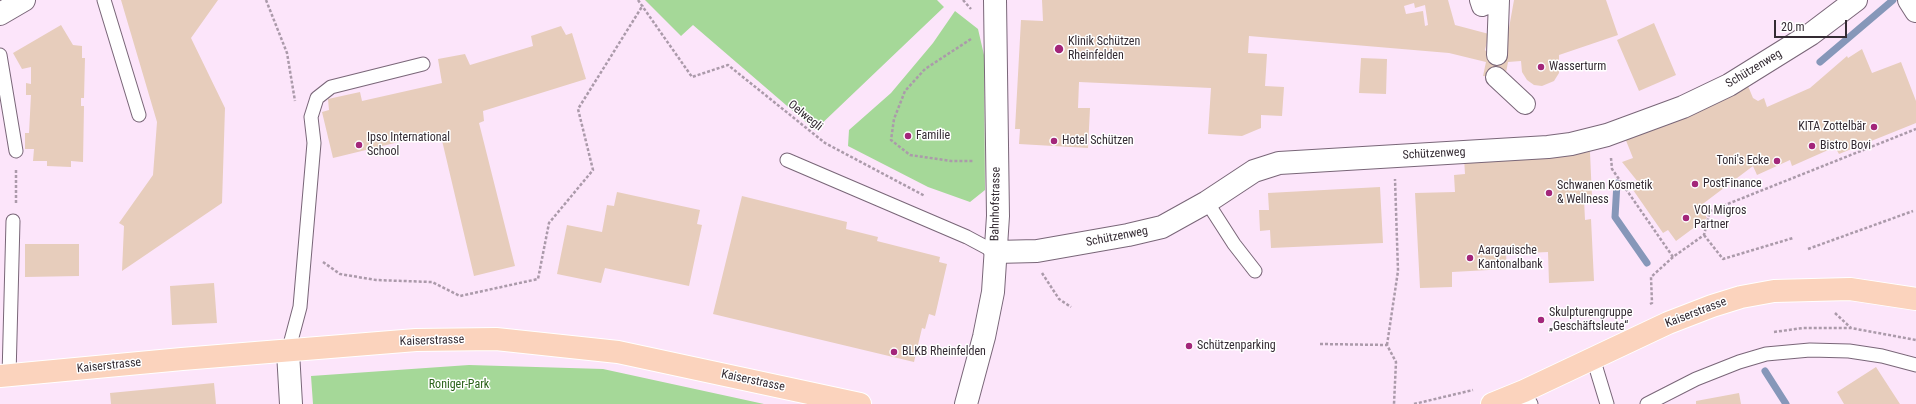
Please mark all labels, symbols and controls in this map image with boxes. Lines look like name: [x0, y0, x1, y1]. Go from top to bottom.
scale bar: [1776, 12, 1849, 38]
text: 20 m: [1781, 20, 1805, 34]
place label: Klinik Schützen Rheinfelden: [1068, 35, 1140, 63]
marker: Klinik Schützen Rheinfelden: [1053, 43, 1065, 55]
street label: Schützenweg: [1723, 47, 1785, 91]
place label: Wasserturm: [1549, 60, 1606, 74]
marker: Wasserturm: [1536, 62, 1546, 72]
street label: Oelwegli: [785, 98, 825, 134]
place label: KITA Zottelbär: [1798, 120, 1866, 134]
marker: KITA Zottelbär: [1869, 122, 1879, 132]
place label: Familie: [916, 129, 950, 143]
place label: Ipso International School: [367, 131, 450, 159]
marker: Familie: [903, 131, 913, 141]
place label: Hotel Schützen: [1062, 134, 1134, 148]
marker: Hotel Schützen: [1049, 136, 1059, 146]
place label: Bistro Bovi: [1820, 139, 1871, 153]
marker: Ipso International School: [354, 140, 364, 150]
marker: Bistro Bovi: [1807, 141, 1817, 151]
street label: Schützenweg: [1402, 145, 1466, 163]
place label: Toni's Ecke: [1717, 154, 1769, 168]
marker: Toni's Ecke: [1772, 156, 1782, 166]
street label: Bahnhofstrasse: [988, 167, 1004, 241]
place label: PostFinance: [1703, 177, 1762, 191]
place label: Schwanen Kosmetik & Wellness: [1557, 179, 1652, 207]
marker: PostFinance: [1690, 179, 1700, 189]
marker: Schwanen Kosmetik & Wellness: [1544, 188, 1554, 198]
place label: VOI Migros Partner: [1694, 204, 1746, 232]
marker: VOI Migros Partner: [1681, 213, 1691, 223]
street label: Schützenweg: [1085, 224, 1149, 250]
place label: Aargauische Kantonalbank: [1478, 244, 1543, 272]
marker: Aargauische Kantonalbank: [1465, 253, 1475, 263]
street label: Kaiserstrasse: [1663, 295, 1729, 331]
place label: Skulpturengruppe „Geschäftsleute“: [1549, 306, 1632, 334]
marker: Skulpturengruppe „Geschäftsleute“: [1536, 315, 1546, 325]
street label: Kaiserstrasse: [399, 333, 465, 349]
place label: Schützenparking: [1197, 339, 1276, 353]
marker: Schützenparking: [1184, 341, 1194, 351]
place label: BLKB Rheinfelden: [902, 345, 986, 359]
marker: BLKB Rheinfelden: [889, 347, 899, 357]
street label: Kaiserstrasse: [76, 355, 142, 377]
street label: Kaiserstrasse: [720, 367, 786, 395]
park label: Roniger-Park: [429, 378, 489, 392]

